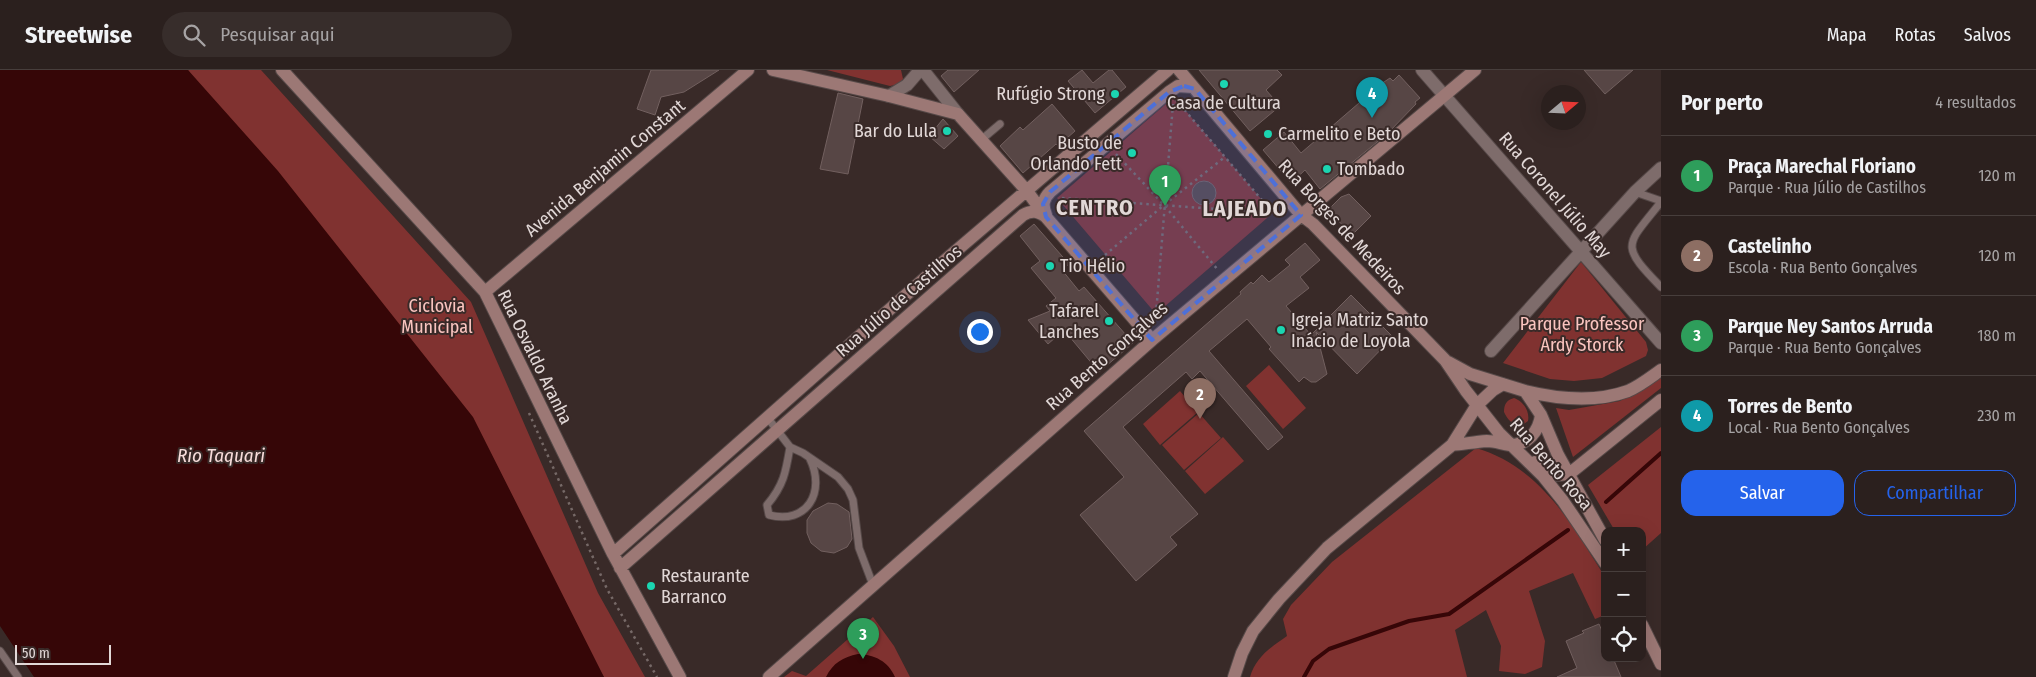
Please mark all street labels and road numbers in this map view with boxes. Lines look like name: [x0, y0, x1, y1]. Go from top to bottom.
street label: Avenida Benjamin Constant: [521, 95, 690, 241]
street label: Rua Coronel Júlio May: [1494, 127, 1616, 263]
street label: Rua Borges de Medeiros: [1274, 155, 1411, 299]
street label: Rua Júlio de Castilhos: [832, 240, 967, 362]
street label: Rua Osvaldo Aranha: [493, 286, 577, 428]
street label: Rua Bento Gonçalves: [1042, 297, 1173, 415]
street label: Rua Bento Rosa: [1505, 413, 1597, 515]

